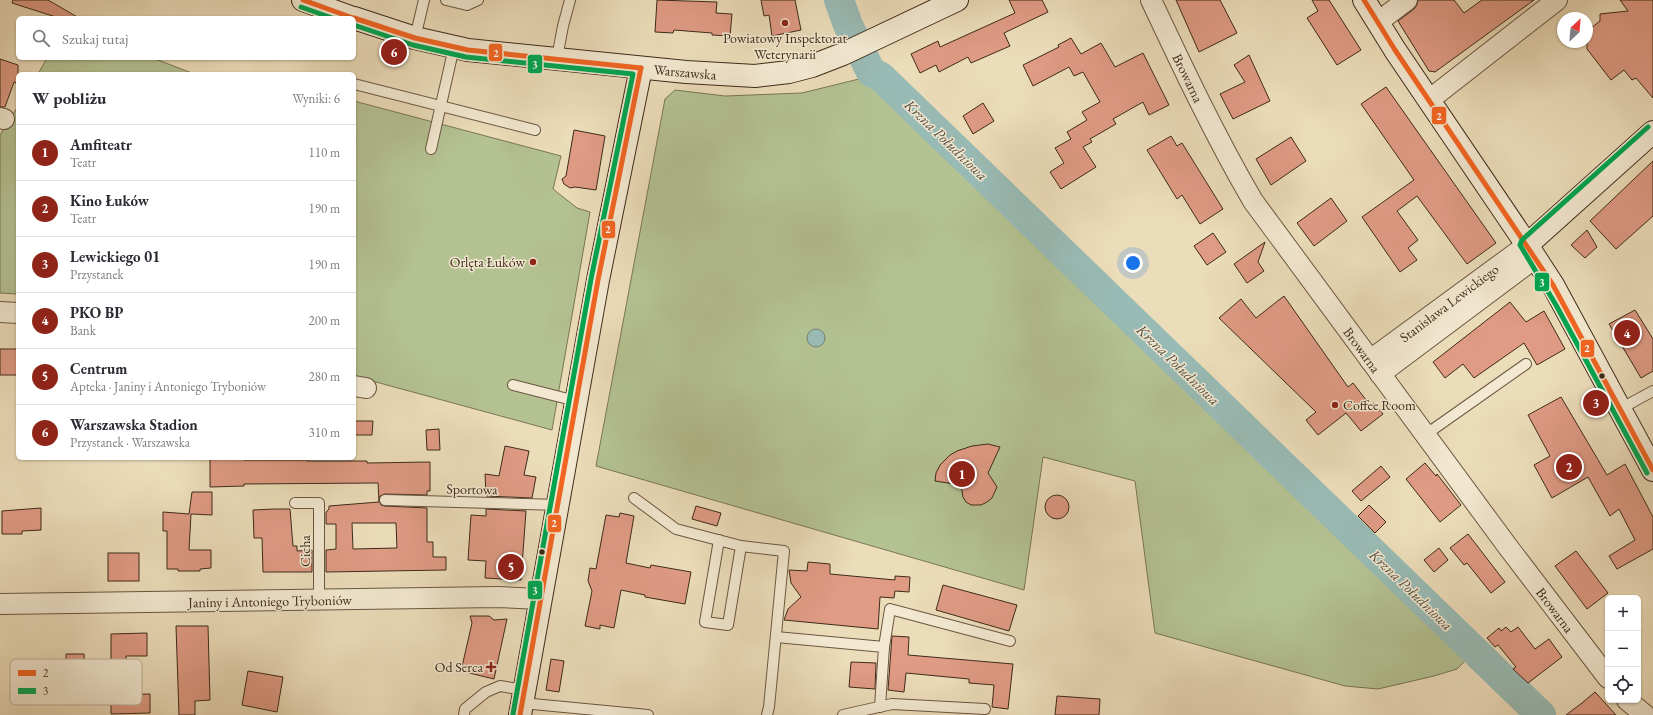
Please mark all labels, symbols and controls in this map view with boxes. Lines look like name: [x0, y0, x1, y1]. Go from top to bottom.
north arrow: [1557, 12, 1593, 48]
search box: [16, 16, 356, 60]
marker: Powiatowy Inspektorat Weterynarii: [780, 18, 790, 28]
icon: search: [30, 27, 52, 49]
text: Szukaj tutaj: [62, 29, 128, 48]
place label: Powiatowy Inspektorat Weterynarii: [723, 29, 848, 63]
pin: 6: [381, 37, 407, 67]
line badge: 2: [488, 43, 503, 62]
text: 2: [493, 46, 499, 60]
street label: Browarna: [1168, 51, 1208, 106]
line badge: 3: [527, 54, 543, 74]
text: 3: [532, 57, 538, 71]
street label: Warszawska: [653, 60, 718, 84]
text: W pobliżu: [32, 87, 106, 109]
text: Wyniki: 6: [292, 90, 340, 107]
water label: Krzna Południowa: [900, 94, 992, 184]
line badge: 2: [1431, 106, 1447, 125]
text: 2: [1436, 109, 1442, 123]
text: Amfiteatr: [70, 135, 132, 154]
text: 1: [42, 144, 48, 161]
text: 110 m: [309, 144, 340, 161]
text: Teatr: [70, 154, 96, 171]
text: Kino Łuków: [70, 191, 149, 210]
text: 2: [42, 200, 48, 217]
text: 190 m: [309, 200, 340, 217]
text: Teatr: [70, 210, 96, 227]
line badge: 2: [601, 220, 616, 239]
text: 2: [605, 222, 611, 236]
text: Lewickiego 01: [70, 247, 160, 266]
place label: Orlęta Łuków: [450, 253, 525, 271]
your location: [1123, 253, 1143, 273]
text: 3: [42, 256, 48, 273]
text: 190 m: [309, 256, 340, 273]
marker: Orlęta Łuków: [528, 257, 538, 267]
street label: Stanisława Lewickiego: [1396, 260, 1502, 346]
text: Przystanek: [70, 266, 124, 283]
line badge: 3: [1534, 272, 1550, 292]
text: 3: [1539, 275, 1545, 289]
text: PKO BP: [70, 303, 123, 322]
text: 4: [42, 312, 48, 329]
text: 200 m: [309, 312, 340, 329]
pin: 4: [1614, 318, 1640, 348]
water label: Krzna Południowa: [1132, 319, 1224, 409]
text: Bank: [70, 322, 96, 339]
street label: Browarna: [1339, 324, 1385, 377]
line badge: 2: [1580, 339, 1595, 358]
text: 2: [1584, 341, 1590, 355]
text: Centrum: [70, 359, 127, 378]
text: 5: [42, 368, 48, 385]
text: 280 m: [309, 368, 340, 385]
unlabelled marker: [1597, 371, 1607, 381]
text: Apteka · Janiny i Antoniego Tryboniów: [70, 378, 266, 395]
pin: 3: [1583, 388, 1609, 418]
place label: Coffee Room: [1343, 396, 1416, 414]
marker: Coffee Room: [1330, 400, 1340, 410]
text: Warszawska Stadion: [70, 415, 198, 434]
text: 6: [42, 424, 48, 441]
text: 310 m: [309, 424, 340, 441]
text: Przystanek · Warszawska: [70, 434, 190, 451]
pin: 2: [1556, 452, 1582, 482]
pin: 1: [949, 459, 975, 489]
street label: Sportowa: [446, 480, 498, 498]
line badge: 2: [547, 514, 562, 533]
text: 2: [551, 516, 557, 530]
street label: Cicha: [296, 535, 314, 567]
water label: Krzna Południowa: [1365, 544, 1457, 634]
unlabelled marker: [537, 547, 547, 557]
pin: 5: [498, 552, 524, 582]
line badge: 3: [527, 580, 543, 600]
text: 3: [532, 583, 538, 597]
street label: Browarna: [1532, 584, 1578, 637]
street label: Janiny i Antoniego Tryboniów: [187, 591, 352, 611]
map controls: [1605, 595, 1641, 703]
button: +: [1605, 595, 1641, 631]
button: −: [1605, 631, 1641, 667]
place label: Od Serca: [435, 658, 483, 676]
legend: [10, 659, 142, 705]
marker: Od Serca: [486, 662, 496, 672]
text: 2: [43, 666, 49, 680]
button: locate: [1605, 667, 1641, 703]
text: 3: [43, 684, 48, 698]

